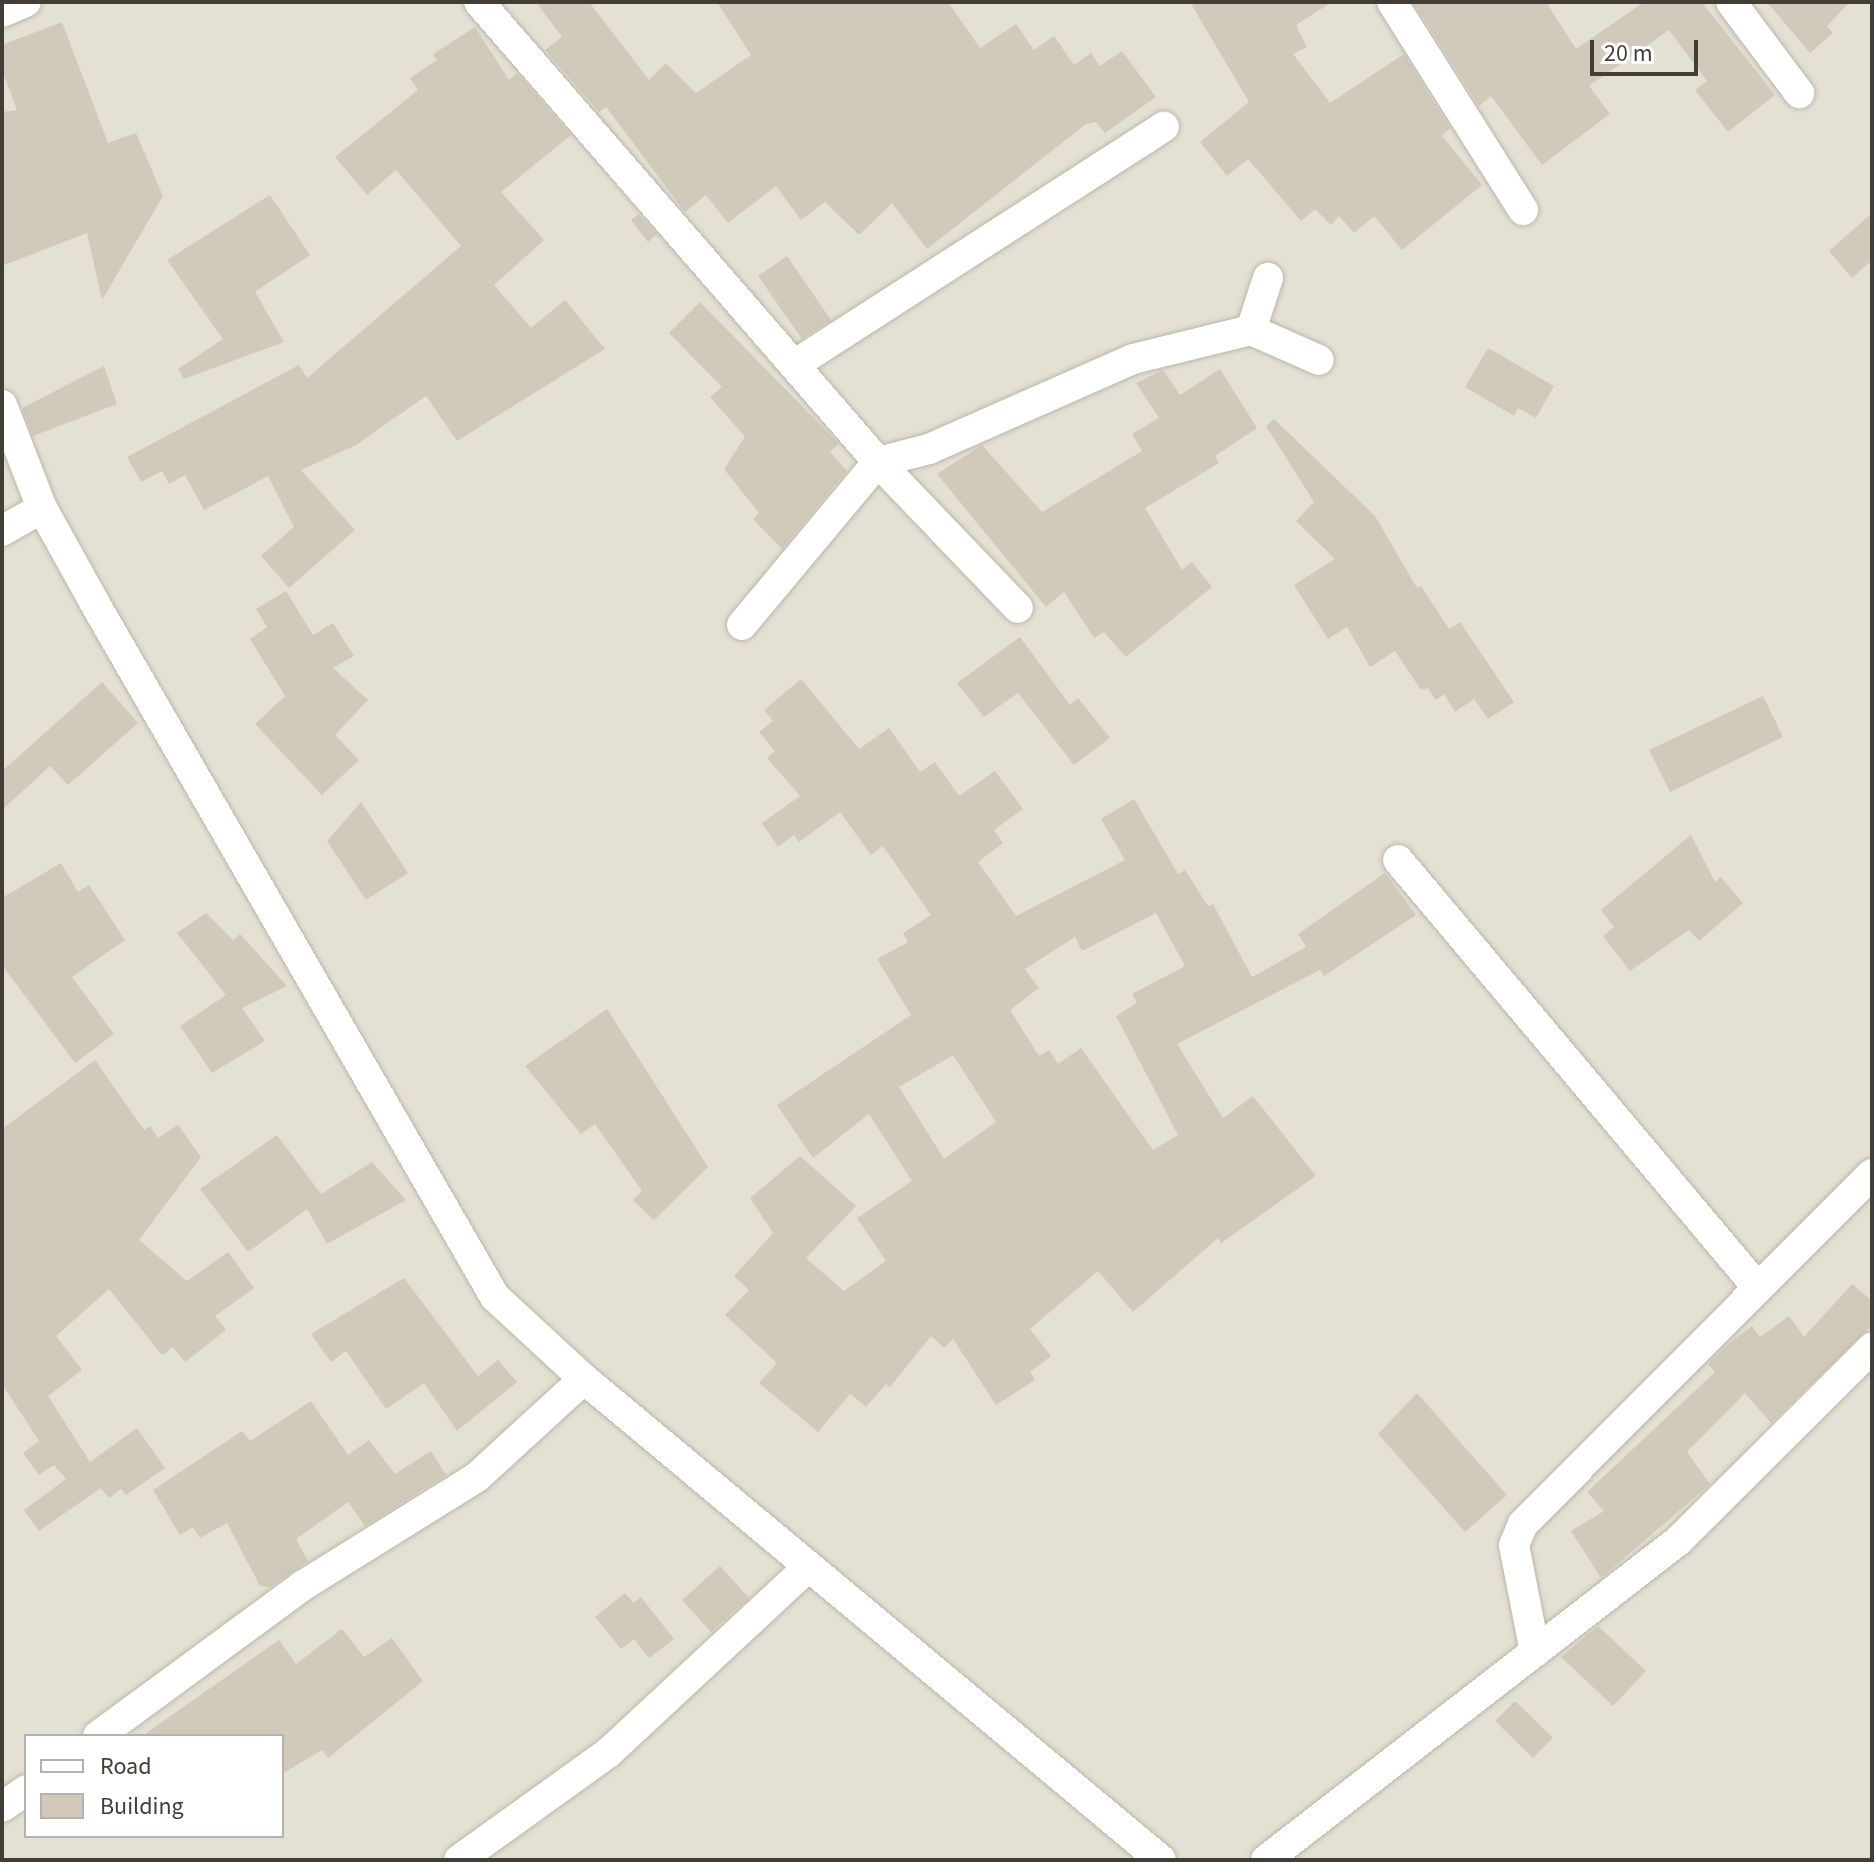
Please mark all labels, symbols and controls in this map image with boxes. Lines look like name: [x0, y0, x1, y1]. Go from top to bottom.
scale bar: [1594, 24, 1702, 74]
text: 20 m: [1604, 36, 1653, 71]
legend: [24, 1734, 284, 1838]
text: Road: [100, 1749, 152, 1784]
text: Building: [100, 1789, 184, 1824]

